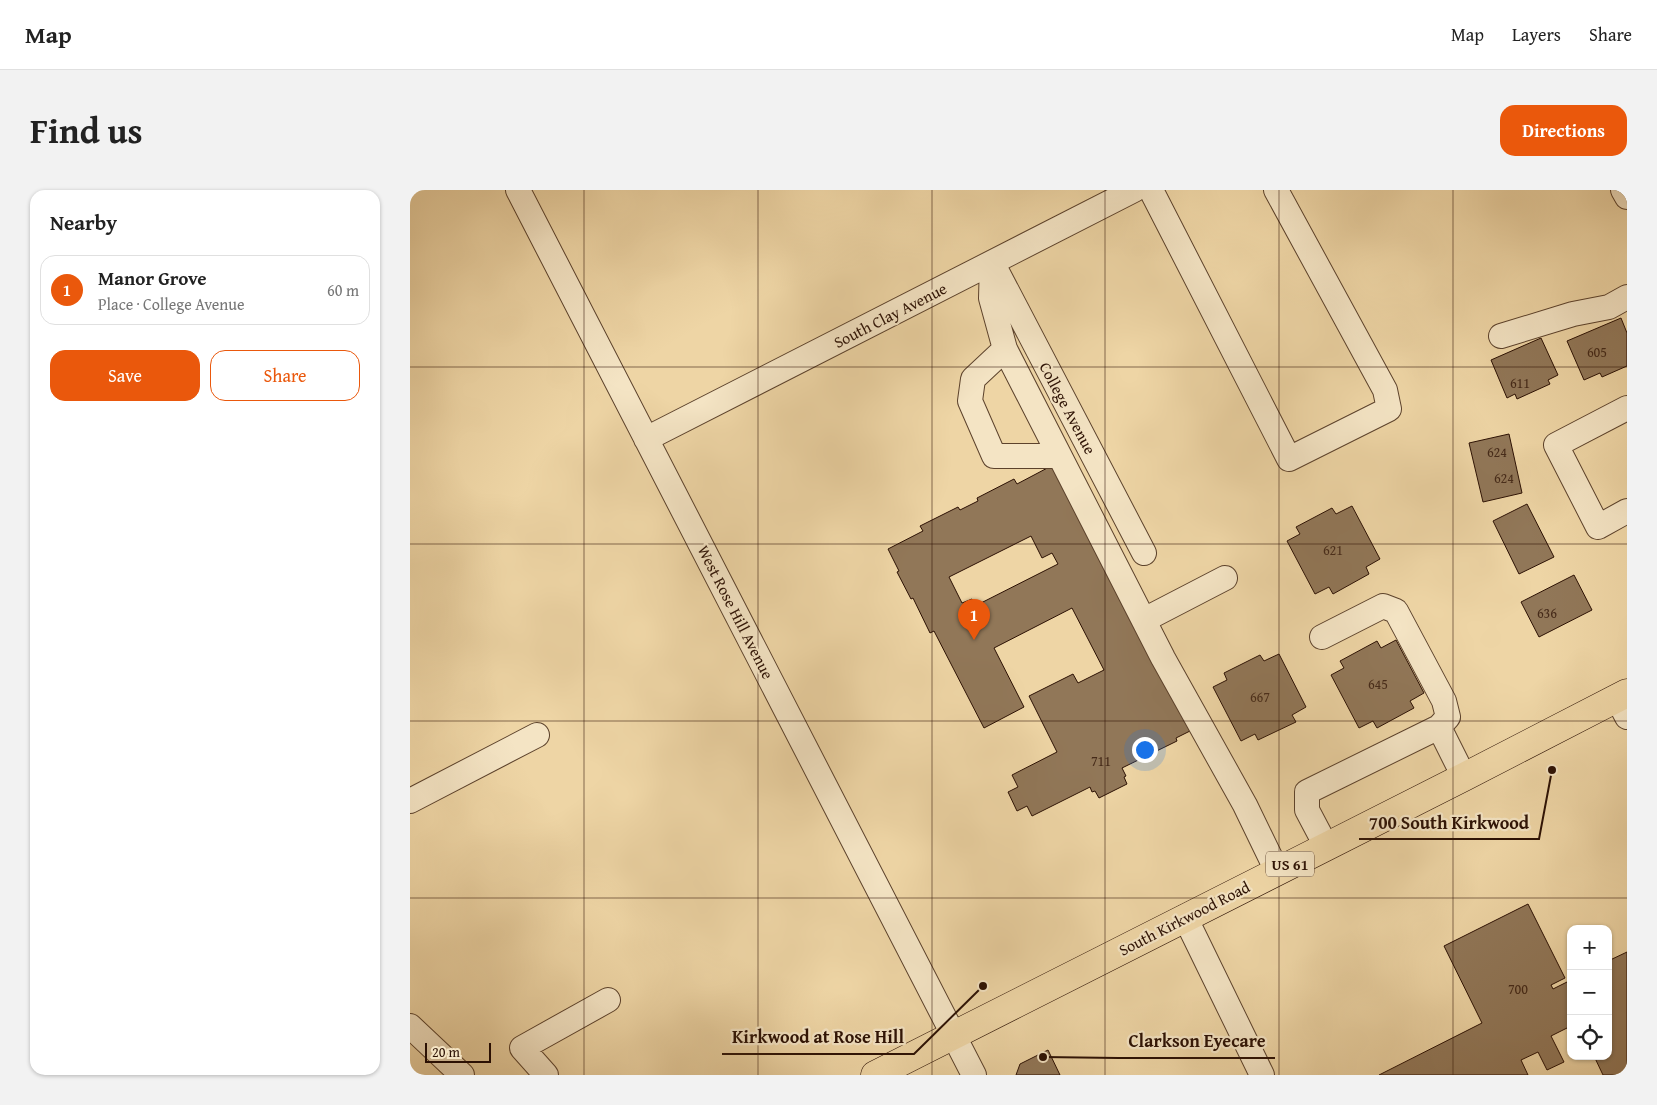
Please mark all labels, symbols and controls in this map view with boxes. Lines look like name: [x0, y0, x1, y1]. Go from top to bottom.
text: Map: [25, 17, 72, 52]
text: Map: [1451, 21, 1484, 48]
text: Layers: [1512, 21, 1561, 48]
text: Share: [1589, 21, 1632, 48]
text: Find us: [30, 105, 143, 156]
button: Directions: [1500, 105, 1627, 156]
text: Nearby: [50, 207, 117, 238]
text: Manor Grove: [98, 264, 207, 292]
street label: South Clay Avenue: [829, 276, 951, 354]
text: 1: [63, 278, 71, 302]
text: 60 m: [327, 278, 359, 302]
text: Place · College Avenue: [98, 292, 244, 316]
house number: 605: [1587, 342, 1607, 362]
button: Save: [50, 350, 200, 401]
button: Share: [210, 350, 360, 401]
street label: College Avenue: [1034, 358, 1102, 458]
house number: 611: [1510, 373, 1530, 393]
house number: 624: [1487, 442, 1507, 462]
house number: 624: [1494, 468, 1514, 488]
house number: 621: [1323, 540, 1343, 560]
street label: West Rose Hill Avenue: [692, 541, 780, 683]
pin: 1: [958, 599, 990, 640]
house number: 636: [1537, 603, 1557, 623]
house number: 645: [1368, 674, 1388, 694]
house number: 667: [1250, 687, 1270, 707]
your location: [1132, 737, 1158, 763]
house number: 711: [1091, 751, 1111, 771]
callout: 700 South Kirkwood: [1359, 806, 1539, 839]
text: 700 South Kirkwood: [1369, 809, 1530, 836]
road number: US 61: [1266, 852, 1314, 876]
street label: South Kirkwood Road: [1114, 874, 1254, 961]
map controls: [1567, 925, 1612, 1060]
button: +: [1567, 925, 1612, 970]
button: −: [1567, 970, 1612, 1015]
house number: 700: [1508, 979, 1528, 999]
button: locate: [1567, 1015, 1612, 1060]
callout: Kirkwood at Rose Hill: [722, 1021, 914, 1054]
text: Kirkwood at Rose Hill: [732, 1023, 904, 1050]
callout: Clarkson Eyecare: [1118, 1025, 1275, 1058]
text: Clarkson Eyecare: [1128, 1027, 1266, 1054]
scale bar: [425, 1040, 491, 1063]
text: 20 m: [432, 1042, 460, 1062]

